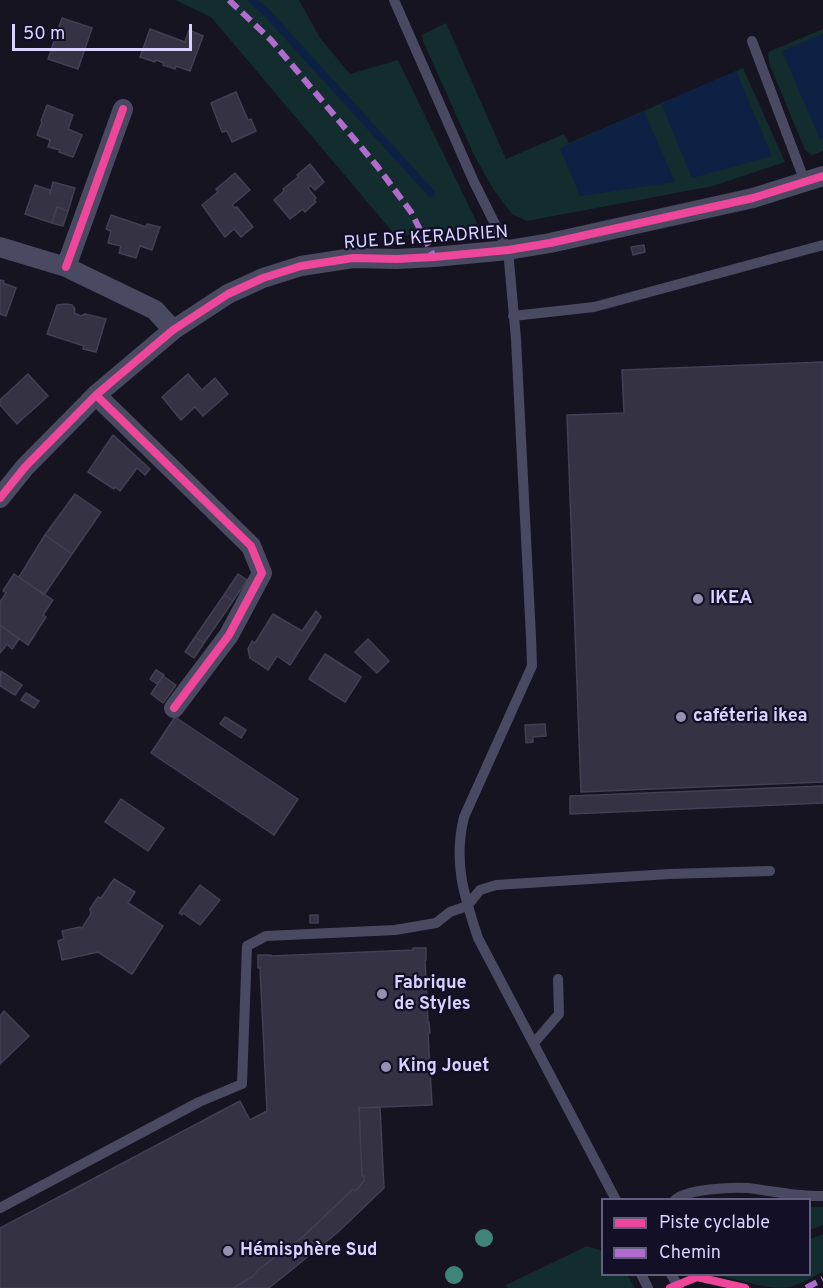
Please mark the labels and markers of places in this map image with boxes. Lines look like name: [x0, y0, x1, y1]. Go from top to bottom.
place label: IKEA: [710, 588, 752, 610]
marker: IKEA: [691, 592, 705, 606]
place label: caféteria ikea: [693, 706, 808, 728]
marker: caféteria ikea: [674, 710, 688, 724]
place label: Fabrique de Styles: [394, 973, 471, 1016]
marker: Fabrique de Styles: [375, 987, 389, 1001]
place label: King Jouet: [398, 1056, 489, 1078]
marker: King Jouet: [379, 1060, 393, 1074]
place label: Hémisphère Sud: [240, 1240, 378, 1262]
marker: Hémisphère Sud: [221, 1244, 235, 1258]

